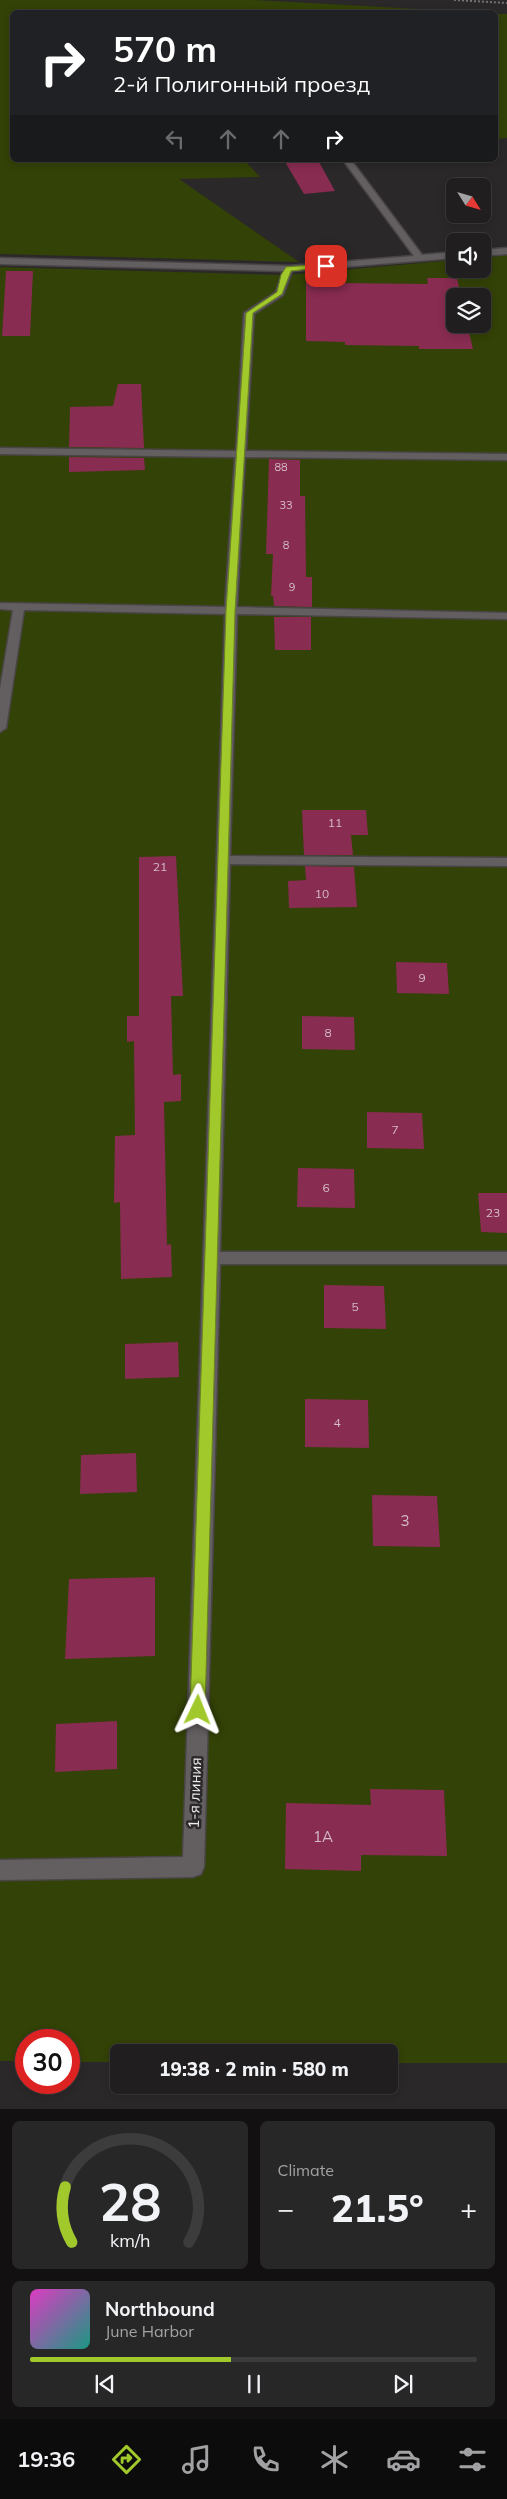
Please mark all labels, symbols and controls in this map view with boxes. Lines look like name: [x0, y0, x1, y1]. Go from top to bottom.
text: 570 m: [113, 27, 217, 71]
icon: right: [30, 30, 95, 95]
text: 2-й Полигонный проезд: [113, 70, 370, 98]
icon: left: [161, 125, 189, 153]
icon: ahead: [214, 125, 242, 153]
icon: ahead: [267, 125, 295, 153]
icon: right: [320, 125, 348, 153]
north arrow: [446, 178, 491, 222]
map controls: [446, 178, 491, 333]
button: sound: [446, 233, 491, 278]
pin: [305, 245, 347, 287]
icon: arrive: [312, 252, 340, 280]
button: layers: [446, 288, 491, 333]
house number: 88: [274, 460, 288, 474]
house number: 33: [279, 498, 293, 512]
house number: 8: [283, 538, 290, 552]
house number: 9: [289, 580, 295, 594]
house number: 11: [328, 815, 342, 830]
house number: 21: [153, 859, 167, 874]
house number: 10: [315, 886, 329, 901]
house number: 9: [418, 970, 426, 985]
house number: 8: [324, 1025, 332, 1040]
house number: 7: [391, 1122, 399, 1137]
house number: 6: [322, 1180, 330, 1195]
house number: 23: [486, 1205, 500, 1220]
house number: 5: [351, 1299, 359, 1314]
house number: 4: [333, 1415, 341, 1430]
house number: 3: [400, 1511, 410, 1530]
position arrow: [171, 1683, 223, 1735]
street label: 1-я линия: [184, 1757, 205, 1829]
house number: 1А: [313, 1827, 333, 1846]
speed limit sign: 30: [15, 2029, 80, 2094]
text: 19:38 · 2 min · 580 m: [159, 2057, 349, 2081]
text: Climate: [278, 2160, 334, 2180]
text: 28: [99, 2169, 161, 2234]
text: 21.5°: [331, 2184, 424, 2232]
text: −: [278, 2191, 294, 2226]
text: +: [460, 2191, 477, 2226]
text: km/h: [110, 2229, 150, 2251]
text: Northbound: [105, 2297, 215, 2321]
text: June Harbor: [105, 2321, 194, 2341]
icon: previous: [91, 2370, 119, 2398]
icon: pause: [240, 2370, 268, 2398]
icon: next: [389, 2370, 417, 2398]
icon: directions: [109, 2442, 144, 2477]
icon: music: [179, 2442, 214, 2477]
icon: phone: [248, 2442, 283, 2477]
icon: climate: [317, 2442, 352, 2477]
icon: car: [386, 2442, 421, 2477]
icon: filters: [455, 2442, 490, 2477]
text: 19:36: [17, 2445, 75, 2473]

